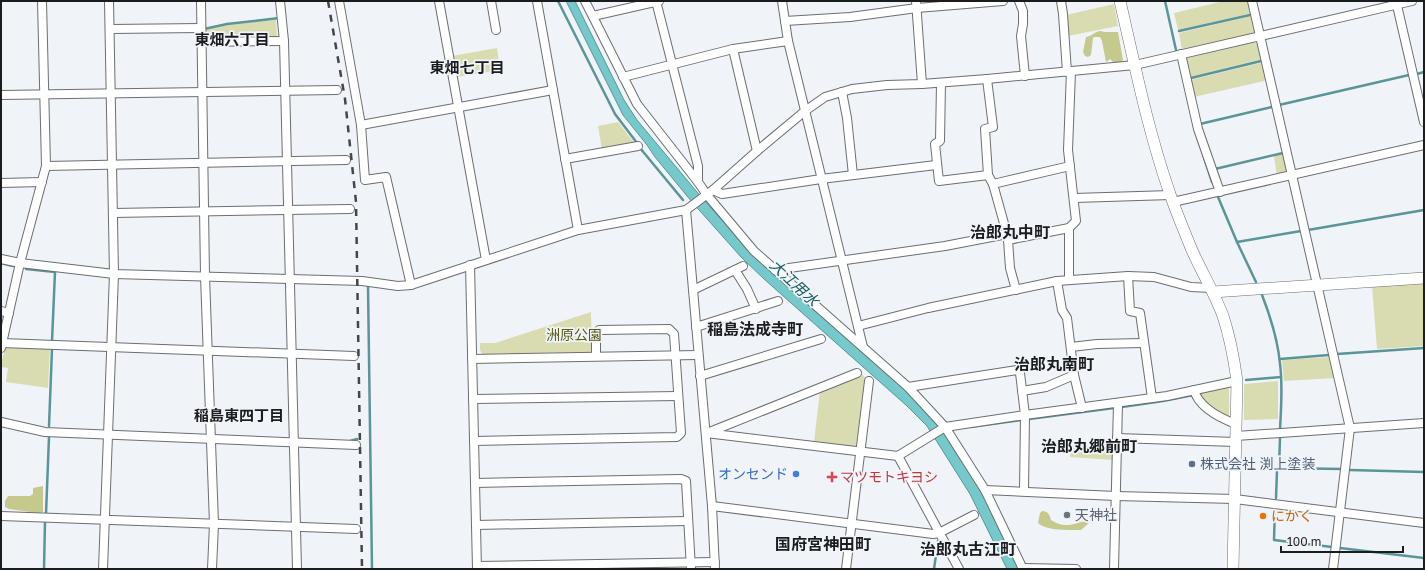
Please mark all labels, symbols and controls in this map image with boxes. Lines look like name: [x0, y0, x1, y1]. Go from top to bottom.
district label: 東畑六丁目: [194, 30, 270, 48]
district label: 東畑七丁目: [429, 58, 505, 76]
district label: 治郎丸中町: [970, 222, 1050, 242]
water label: 大江用水: [767, 255, 824, 311]
district label: 稲島法成寺町: [707, 319, 803, 339]
park label: 洲原公園: [546, 326, 602, 343]
district label: 治郎丸南町: [1014, 354, 1094, 374]
district label: 稲島東四丁目: [194, 406, 284, 424]
district label: 治郎丸郷前町: [1041, 436, 1137, 456]
place label: 株式会社 渕上塗装: [1200, 455, 1316, 472]
marker: 株式会社 渕上塗装: [1187, 459, 1197, 469]
place label: オンセンド: [718, 465, 788, 482]
place label: マツモトキヨシ: [840, 468, 938, 485]
marker: オンセンド: [791, 469, 801, 479]
marker: マツモトキヨシ: [827, 472, 837, 482]
place label: 天神社: [1075, 506, 1117, 523]
place label: にかく: [1271, 507, 1313, 524]
marker: 天神社: [1062, 510, 1072, 520]
marker: にかく: [1258, 511, 1268, 521]
scale bar: [1281, 528, 1403, 554]
district label: 国府宮神田町: [775, 534, 871, 554]
text: 100 m: [1287, 534, 1321, 549]
district label: 治郎丸古江町: [920, 539, 1016, 559]

